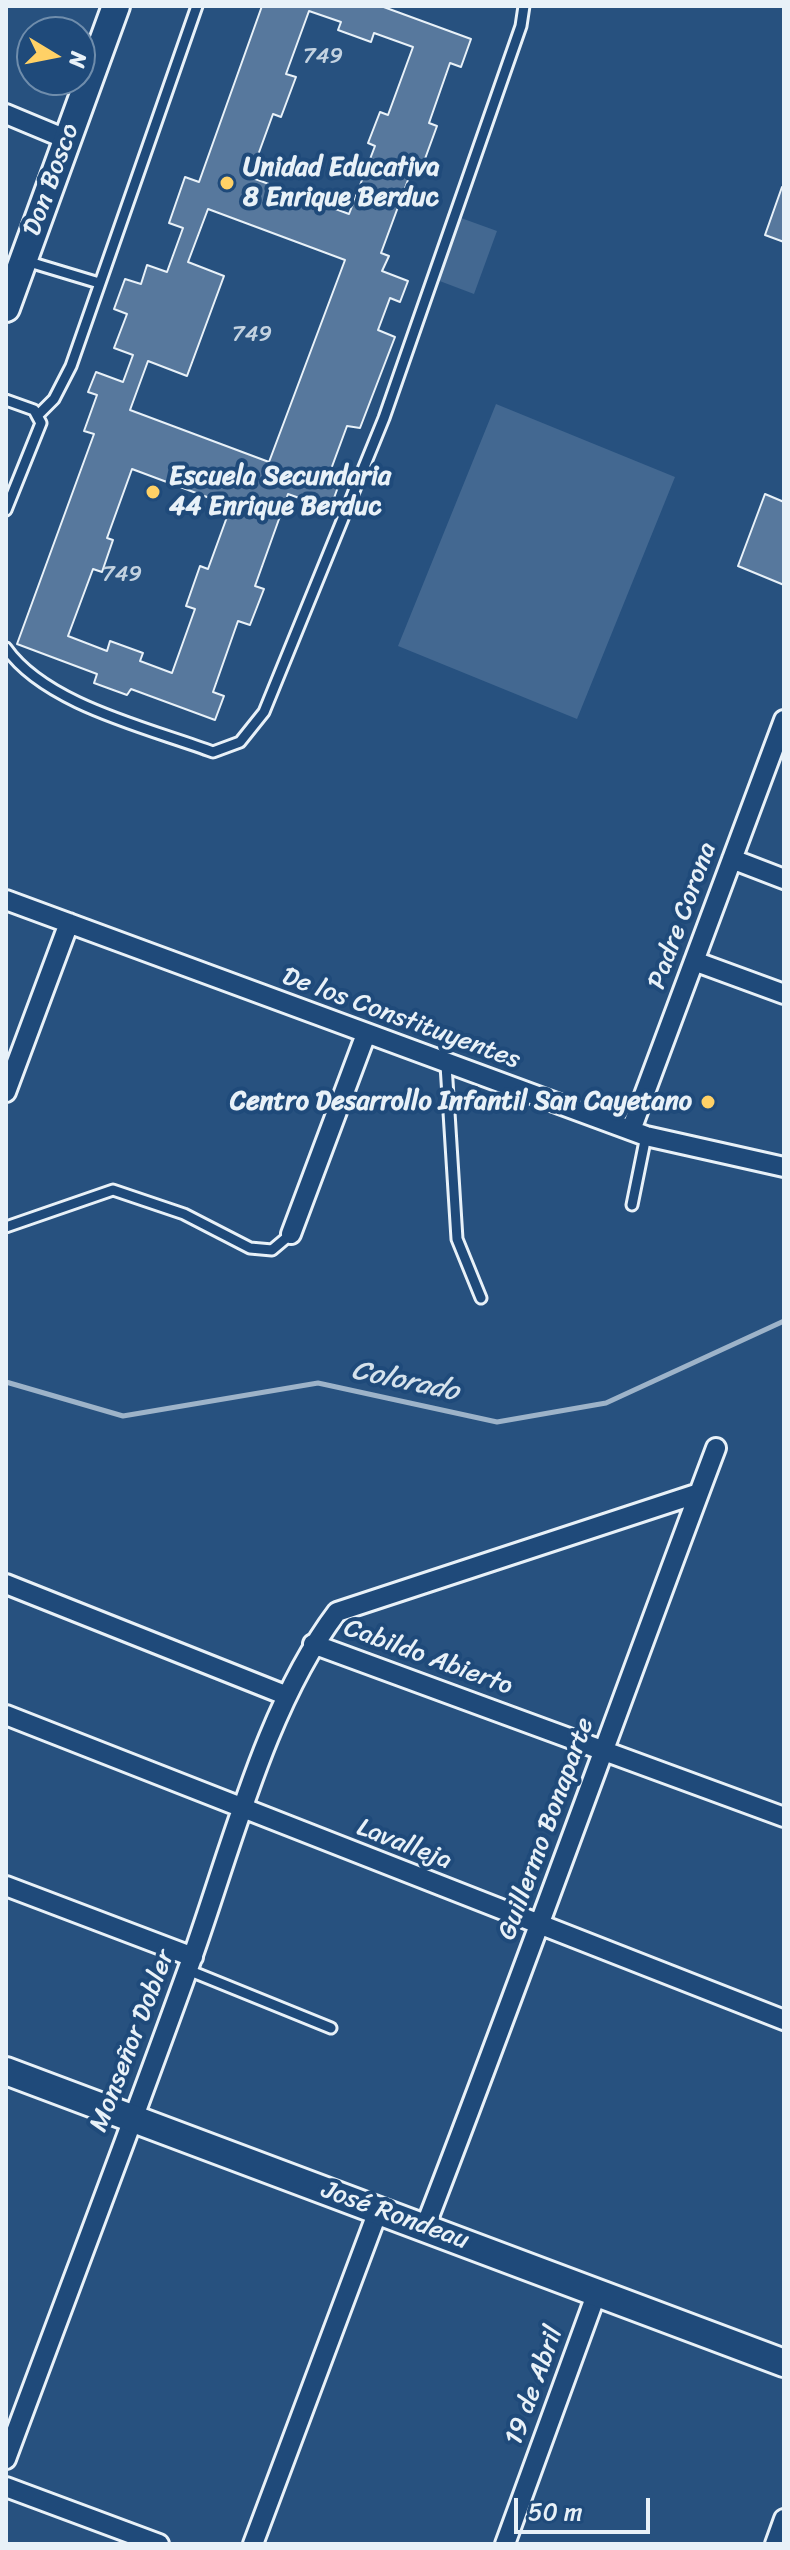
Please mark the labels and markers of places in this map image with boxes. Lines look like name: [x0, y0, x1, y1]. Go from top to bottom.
place label: Unidad Educativa 8 Enrique Berduc: [243, 152, 440, 214]
marker: Unidad Educativa 8 Enrique Berduc: [218, 174, 236, 192]
place label: Escuela Secundaria 44 Enrique Berduc: [169, 461, 391, 522]
marker: Escuela Secundaria 44 Enrique Berduc: [144, 483, 162, 501]
place label: Centro Desarrollo Infantil San Cayetano: [230, 1086, 692, 1118]
marker: Centro Desarrollo Infantil San Cayetano: [699, 1093, 717, 1111]

